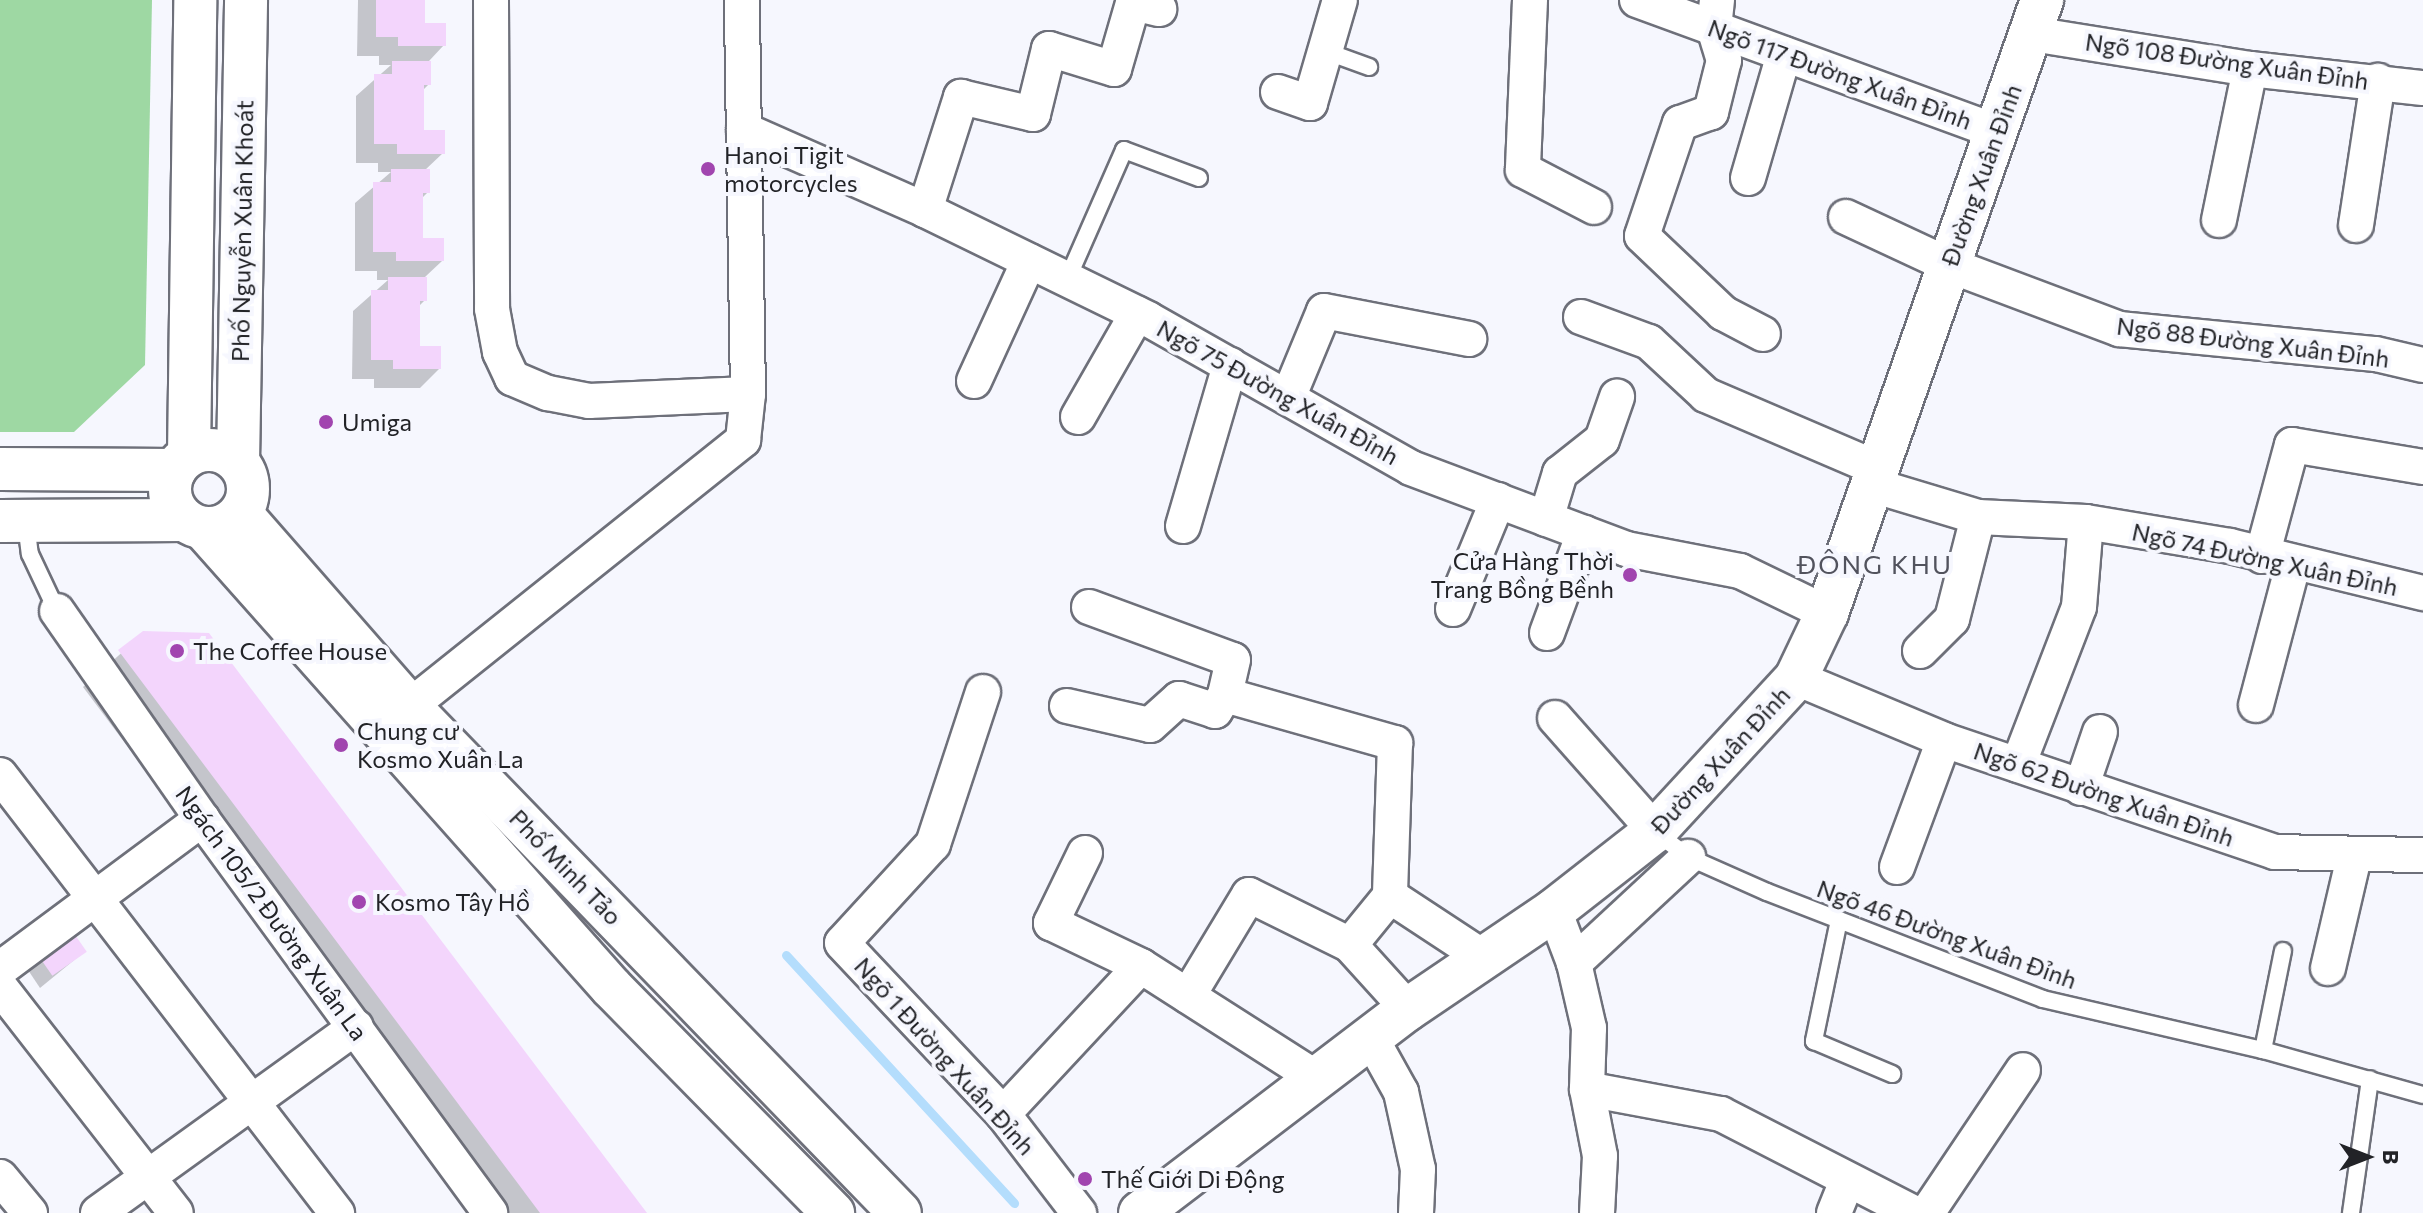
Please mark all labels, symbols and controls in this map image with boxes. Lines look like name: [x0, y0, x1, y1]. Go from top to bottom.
street label: Ngõ 117 Đường Xuân Đỉnh: [1704, 13, 1976, 135]
street label: Ngõ 108 Đường Xuân Đỉnh: [2083, 27, 2371, 95]
street label: Đường Xuân Đỉnh: [1935, 80, 2027, 270]
street label: Phố Nguyễn Xuân Khoát: [225, 100, 259, 362]
place label: Hanoi Tigit motorcycles: [724, 141, 858, 197]
marker: Hanoi Tigit motorcycles: [699, 160, 717, 178]
street label: Ngõ 88 Đường Xuân Đỉnh: [2115, 311, 2391, 373]
street label: Ngõ 75 Đường Xuân Đỉnh: [1152, 314, 1404, 470]
place label: Umiga: [342, 408, 412, 436]
marker: Umiga: [317, 413, 335, 431]
street label: Ngõ 74 Đường Xuân Đỉnh: [2129, 517, 2401, 601]
place label: Cửa Hàng Thời Trang Bồng Bềnh: [1431, 547, 1614, 603]
district label: ĐÔNG KHU: [1797, 548, 1953, 580]
marker: Cửa Hàng Thời Trang Bồng Bềnh: [1621, 566, 1639, 584]
place label: The Coffee House: [193, 637, 387, 665]
marker: The Coffee House: [168, 642, 186, 660]
street label: Đường Xuân Đỉnh: [1644, 680, 1796, 840]
place label: Chung cư Kosmo Xuân La: [357, 717, 524, 773]
marker: Chung cư Kosmo Xuân La: [332, 736, 350, 754]
street label: Ngõ 62 Đường Xuân Đỉnh: [1970, 736, 2238, 852]
street label: Ngách 105/2 Đường Xuân La: [170, 780, 374, 1046]
street label: Phố Minh Tảo: [504, 803, 628, 931]
street label: Ngõ 46 Đường Xuân Đỉnh: [1813, 874, 2081, 994]
place label: Kosmo Tây Hồ: [375, 888, 530, 916]
marker: Kosmo Tây Hồ: [350, 893, 368, 911]
street label: Ngõ 1 Đường Xuân Đỉnh: [849, 951, 1041, 1161]
north arrow: [2327, 1117, 2407, 1197]
text: B: [2378, 1150, 2405, 1164]
place label: Thế Giới Di Động: [1101, 1165, 1284, 1193]
marker: Thế Giới Di Động: [1076, 1170, 1094, 1188]

